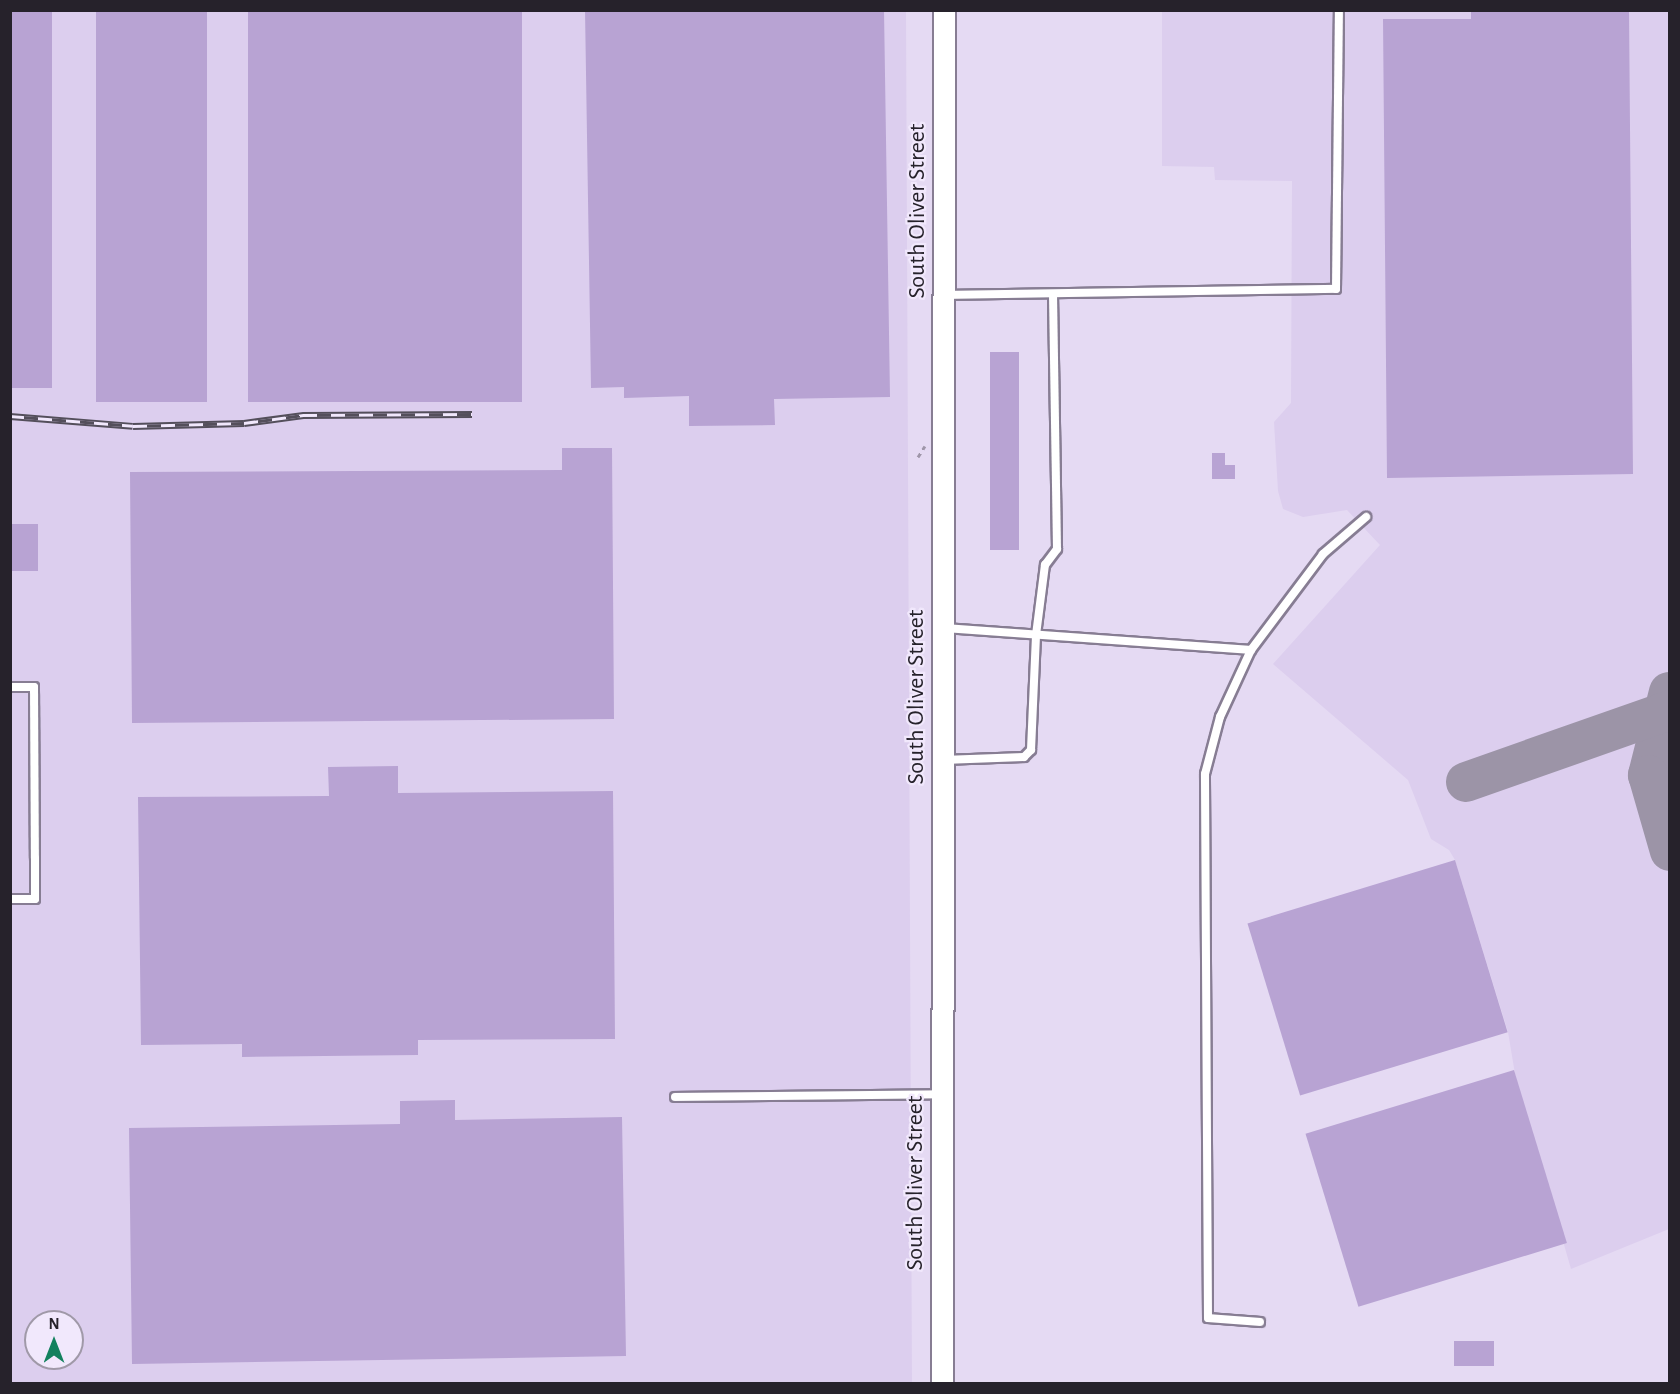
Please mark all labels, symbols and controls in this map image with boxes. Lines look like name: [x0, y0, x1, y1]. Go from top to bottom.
street label: South Oliver Street: [904, 123, 932, 299]
street label: South Oliver Street: [903, 609, 931, 785]
street label: South Oliver Street: [902, 1095, 930, 1271]
north arrow: [24, 1310, 84, 1370]
text: N: [48, 1316, 60, 1332]

